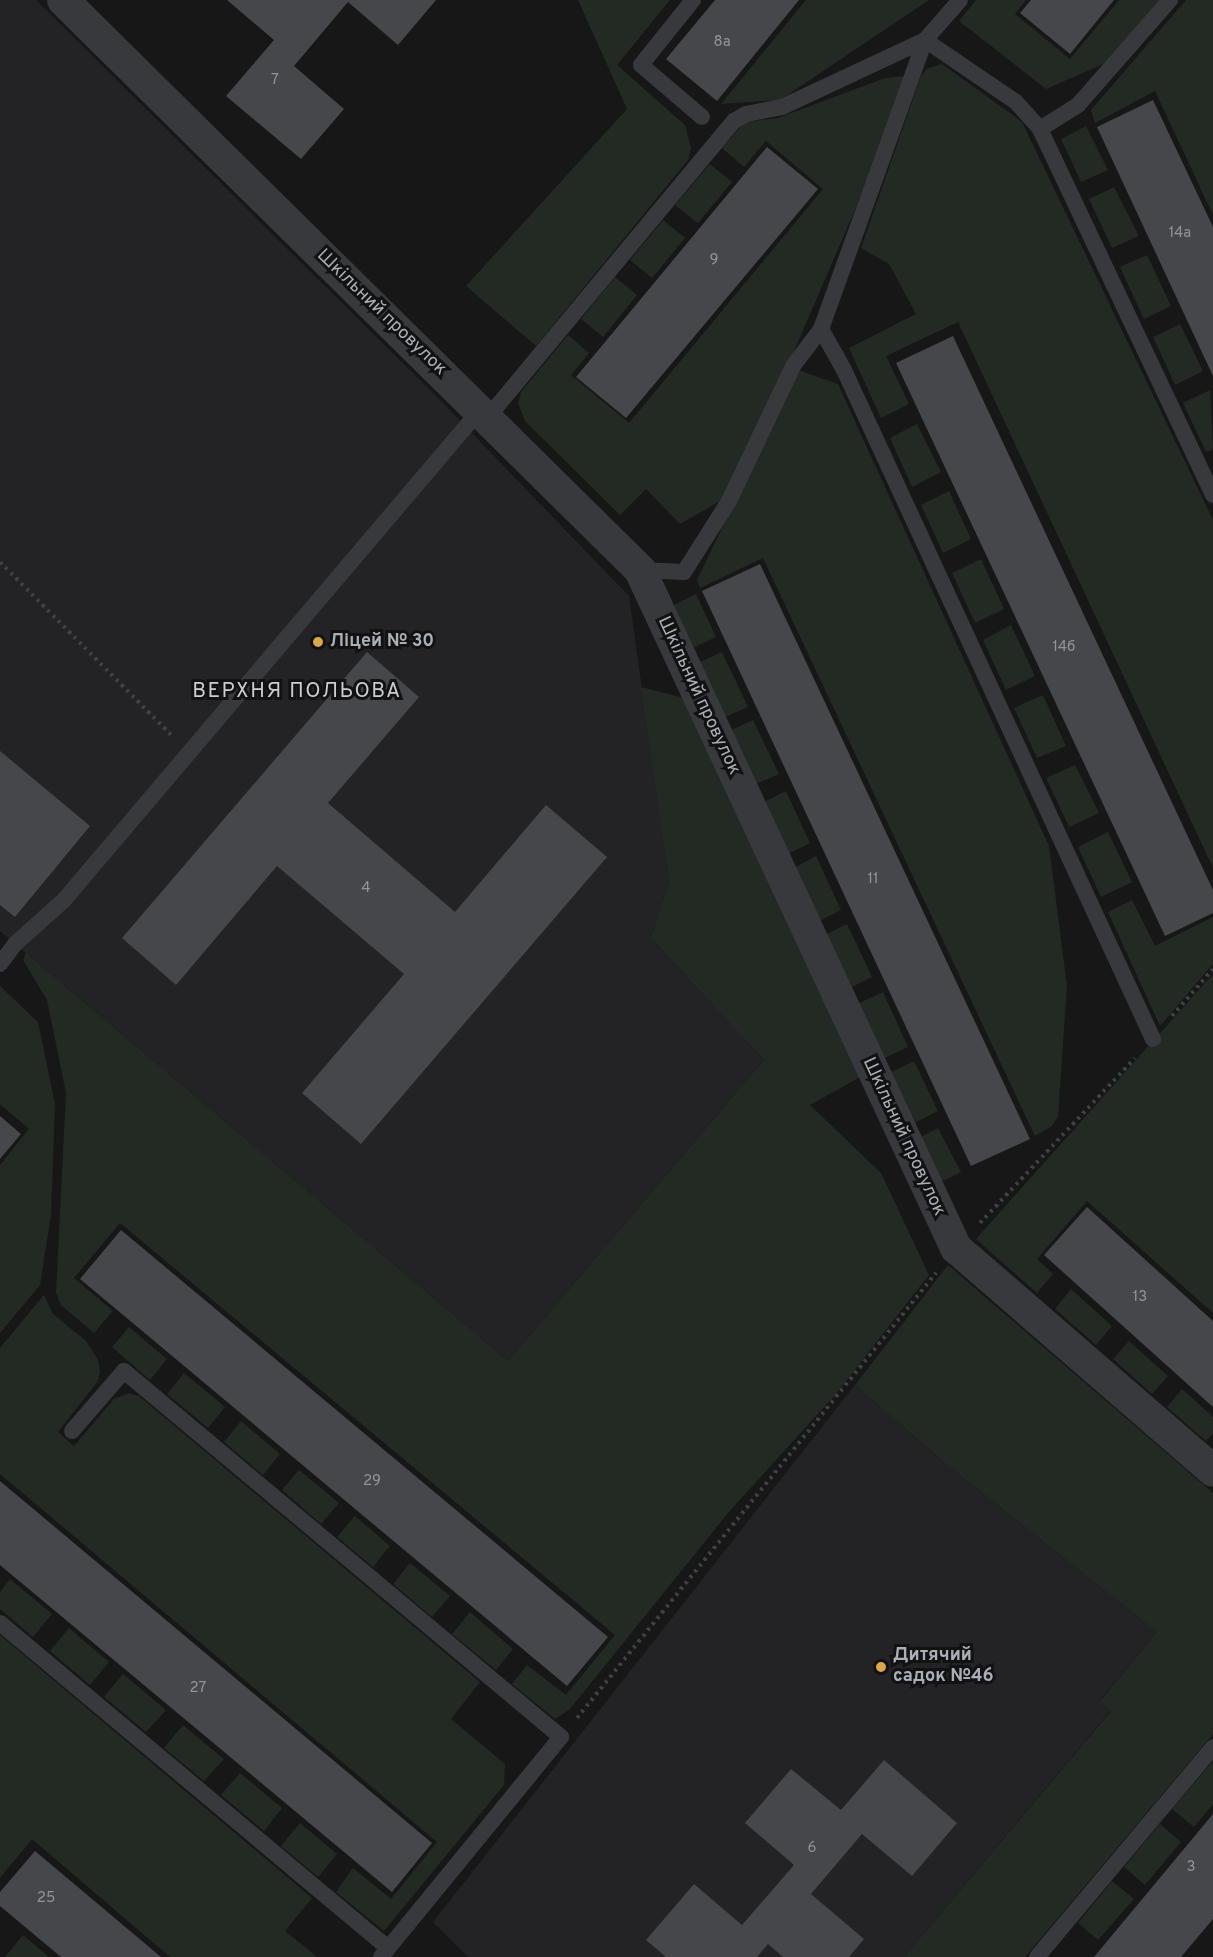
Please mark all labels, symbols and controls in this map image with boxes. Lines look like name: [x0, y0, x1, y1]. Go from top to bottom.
house number: 8а: [713, 34, 731, 52]
house number: 7: [271, 72, 279, 90]
house number: 14а: [1169, 225, 1191, 243]
street label: Шкільний провулок: [312, 245, 450, 381]
house number: 9: [710, 252, 718, 270]
street label: Шкільний провулок: [652, 613, 744, 779]
place label: Ліцей № 30: [330, 631, 434, 653]
marker: Ліцей № 30: [311, 635, 325, 649]
house number: 14б: [1053, 639, 1075, 657]
district label: ВЕРХНЯ ПОЛЬОВА: [192, 679, 402, 705]
house number: 11: [867, 871, 879, 889]
house number: 4: [361, 880, 371, 898]
street label: Шкільний провулок: [857, 1054, 949, 1220]
house number: 13: [1133, 1289, 1147, 1307]
house number: 29: [363, 1473, 381, 1491]
place label: Дитячий садок №46: [893, 1646, 994, 1688]
marker: Дитячий садок №46: [874, 1660, 888, 1674]
house number: 27: [190, 1680, 206, 1698]
house number: 6: [808, 1840, 816, 1858]
house number: 3: [1186, 1859, 1196, 1877]
house number: 25: [37, 1890, 55, 1908]

